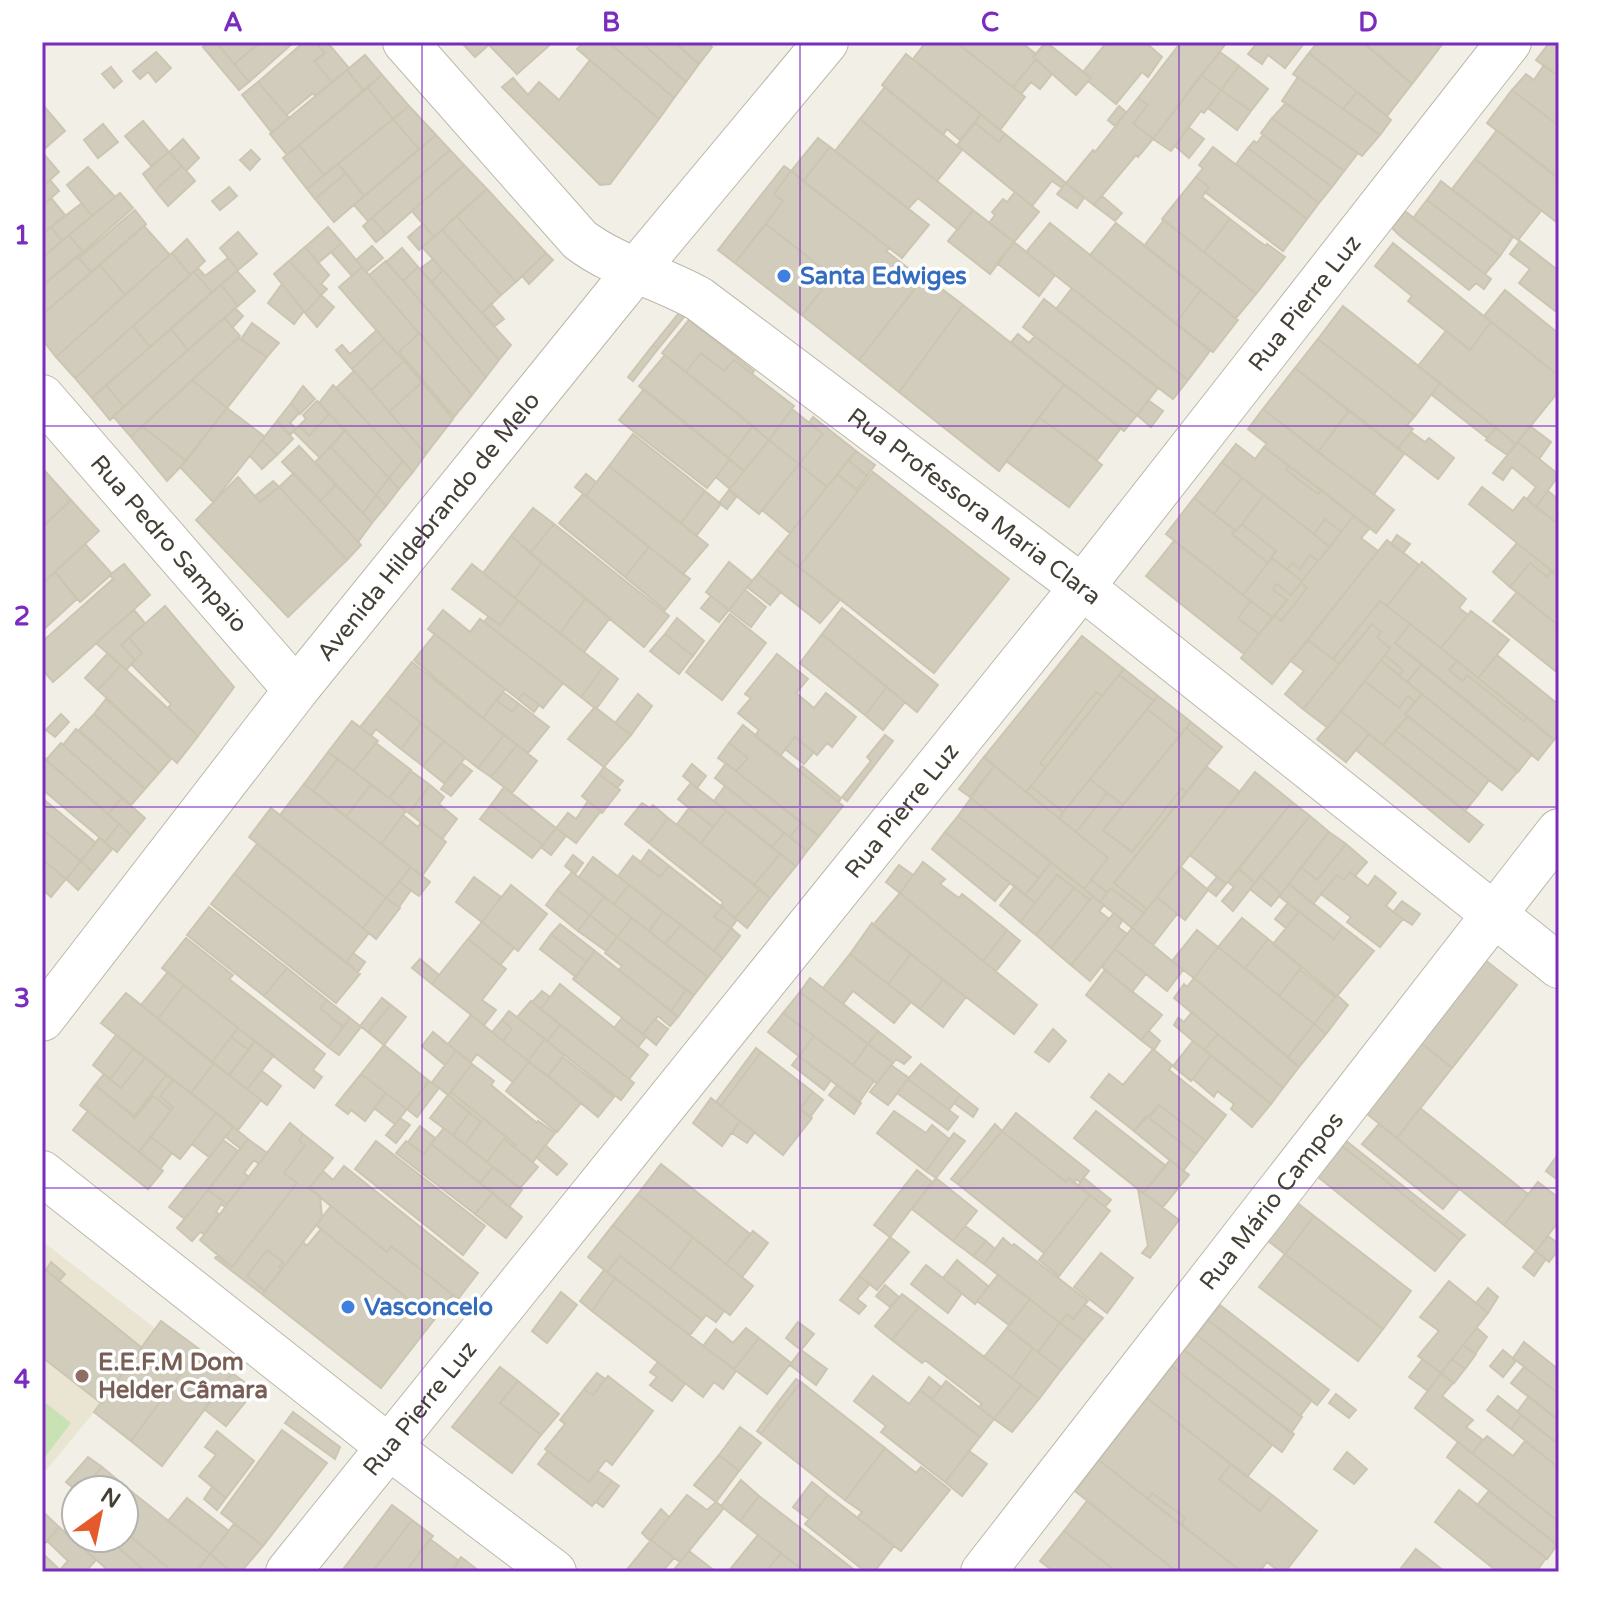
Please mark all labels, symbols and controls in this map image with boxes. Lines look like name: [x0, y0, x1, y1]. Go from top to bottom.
text: A: [223, 7, 243, 38]
text: B: [602, 7, 620, 38]
text: C: [981, 7, 999, 38]
text: D: [1358, 7, 1378, 38]
text: 1: [14, 220, 30, 251]
street label: Rua Pierre Luz: [1243, 229, 1367, 377]
place label: Santa Edwiges: [800, 262, 967, 291]
marker: Santa Edwiges: [775, 267, 793, 285]
street label: Avenida Hildebrando de Melo: [311, 386, 546, 667]
street label: Rua Professora Maria Clara: [842, 402, 1107, 611]
street label: Rua Pedro Sampaio: [84, 449, 253, 639]
text: 2: [14, 601, 30, 632]
street label: Rua Pierre Luz: [839, 737, 965, 884]
text: 3: [14, 983, 30, 1014]
street label: Rua Mário Campos: [1194, 1106, 1350, 1296]
place label: Vasconcelo: [364, 1293, 493, 1322]
marker: Vasconcelo: [339, 1298, 357, 1316]
street label: Rua Pierre Luz: [357, 1335, 483, 1482]
place label: E.E.F.M Dom Helder Câmara: [98, 1348, 268, 1405]
text: 4: [14, 1364, 30, 1395]
marker: E.E.F.M Dom Helder Câmara: [73, 1367, 91, 1385]
north arrow: [60, 1474, 140, 1554]
text: N: [96, 1482, 125, 1514]

